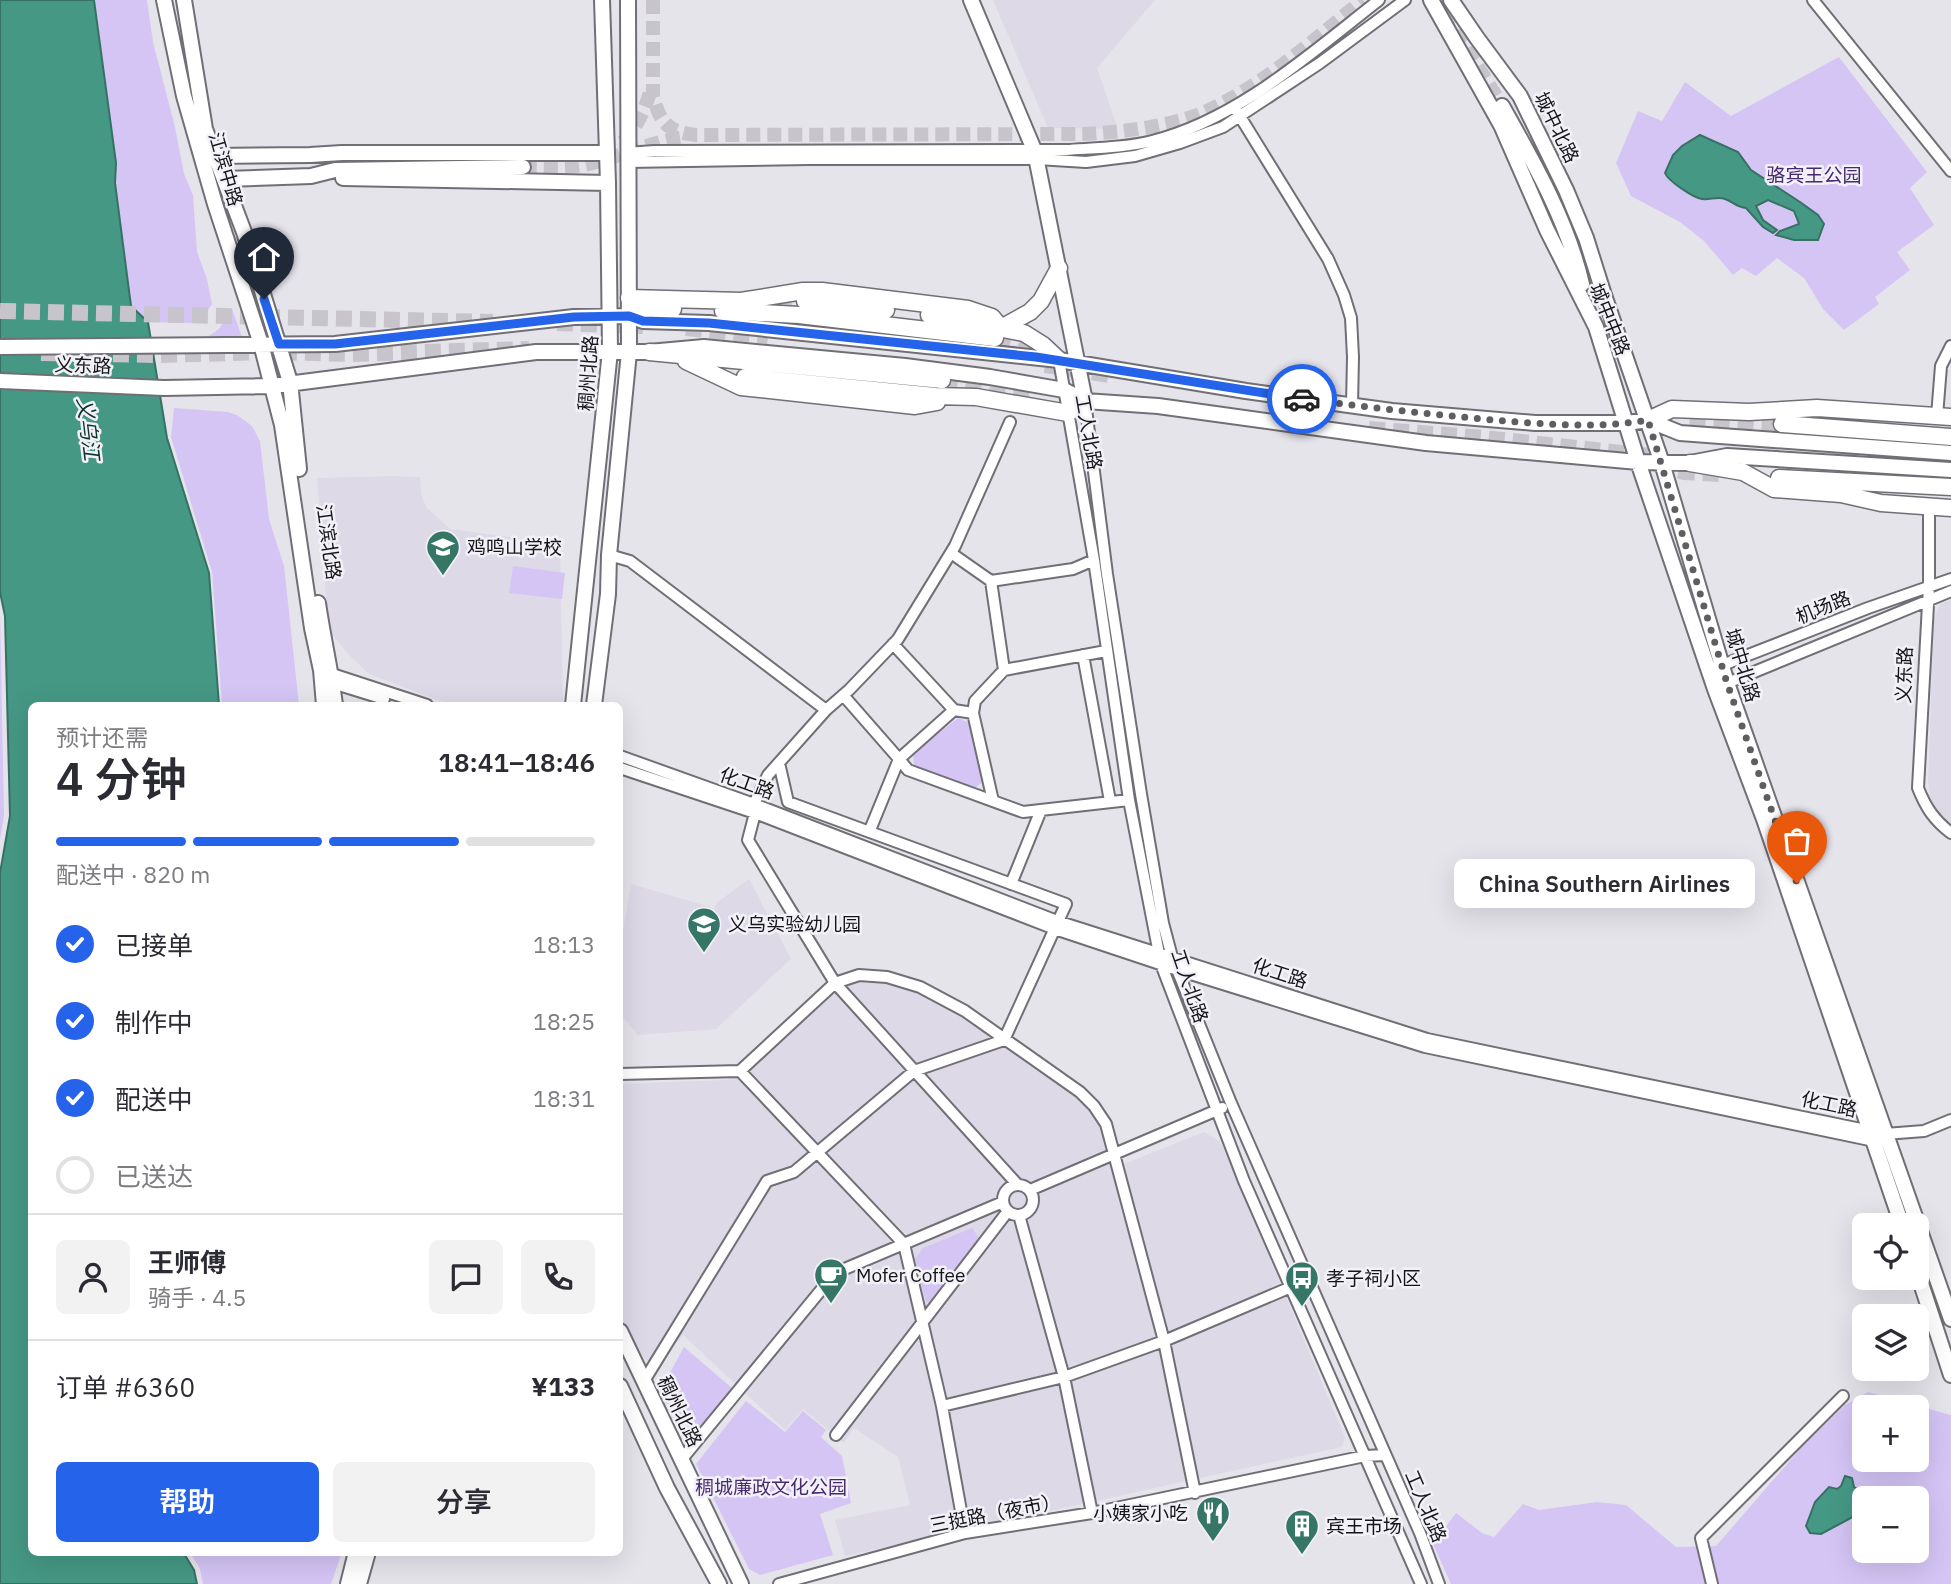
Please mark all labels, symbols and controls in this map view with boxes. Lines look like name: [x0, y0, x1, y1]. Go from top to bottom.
street label: 城中北路: [1530, 88, 1584, 166]
street label: 江滨中路: [204, 129, 248, 209]
park label: 骆宾王公园: [1766, 163, 1862, 187]
pin: [234, 227, 294, 299]
icon: home: [245, 238, 283, 276]
street label: 城中中路: [1585, 279, 1635, 359]
street label: 稠州北路: [573, 334, 603, 412]
street label: 义东路: [54, 352, 112, 378]
courier: [1267, 364, 1337, 434]
icon: car: [1283, 380, 1321, 418]
street label: 工人北路: [1071, 392, 1107, 472]
water label: 义乌江: [71, 396, 107, 464]
street label: 江滨北路: [312, 503, 346, 581]
school or university icon: 鸡鸣山学校: [424, 528, 462, 577]
place label: 鸡鸣山学校: [467, 535, 562, 559]
street label: 机场路: [1792, 585, 1854, 629]
street label: 城中北路: [1720, 625, 1766, 705]
street label: 义东路: [1891, 646, 1917, 704]
text: 预计还需: [56, 722, 148, 752]
text: 18:41–18:46: [438, 745, 595, 779]
text: 4 分钟: [56, 749, 186, 809]
street label: 化工路: [716, 762, 778, 804]
pin: [1767, 811, 1827, 883]
icon: bag: [1778, 822, 1816, 860]
callout: China Southern Airlines: [1454, 858, 1755, 908]
text: 配送中 · 820 m: [56, 859, 210, 889]
text: China Southern Airlines: [1479, 868, 1730, 898]
school or university icon: 义乌实验幼儿园: [685, 905, 723, 954]
place label: 义乌实验幼儿园: [728, 912, 861, 936]
icon: check: [56, 925, 94, 963]
text: 已接单: [115, 928, 193, 962]
text: 18:13: [533, 929, 595, 959]
street label: 工人北路: [1166, 946, 1214, 1026]
street label: 化工路: [1249, 953, 1311, 993]
icon: check: [56, 1002, 94, 1040]
text: 制作中: [115, 1005, 193, 1039]
text: 18:25: [533, 1006, 595, 1036]
icon: check: [56, 1079, 94, 1117]
text: 配送中: [115, 1082, 193, 1116]
text: 18:31: [533, 1083, 595, 1113]
street label: 化工路: [1799, 1086, 1859, 1122]
text: 已送达: [115, 1159, 193, 1193]
map controls: [1852, 1213, 1929, 1563]
button: locate: [1852, 1213, 1929, 1290]
button: person: [56, 1240, 130, 1314]
button: chat: [429, 1240, 503, 1314]
button: phone: [521, 1240, 595, 1314]
text: 王师傅: [148, 1245, 226, 1279]
cafe icon: Mofer Coffee: [812, 1256, 850, 1305]
bus stop icon: 孝子祠小区: [1283, 1259, 1321, 1308]
place label: Mofer Coffee: [856, 1263, 965, 1287]
place label: 孝子祠小区: [1326, 1266, 1421, 1290]
text: 骑手 · 4.5: [148, 1282, 246, 1312]
button: layers: [1852, 1304, 1929, 1381]
text: ¥133: [531, 1369, 595, 1403]
text: 订单 #6360: [56, 1370, 195, 1404]
street label: 稠州北路: [653, 1372, 707, 1450]
button: +: [1852, 1395, 1929, 1472]
button: 帮助: [56, 1462, 319, 1542]
button: 分享: [333, 1462, 595, 1542]
street label: 工人北路: [1400, 1466, 1452, 1546]
park label: 稠城廉政文化公园: [695, 1475, 847, 1499]
button: −: [1852, 1486, 1929, 1563]
street label: 三挺路（夜市）: [927, 1489, 1063, 1537]
restaurant icon: 小姨家小吃: [1194, 1494, 1232, 1543]
place label: 小姨家小吃: [1093, 1501, 1188, 1525]
building icon: 宾王市场: [1283, 1507, 1321, 1556]
place label: 宾王市场: [1326, 1514, 1402, 1538]

